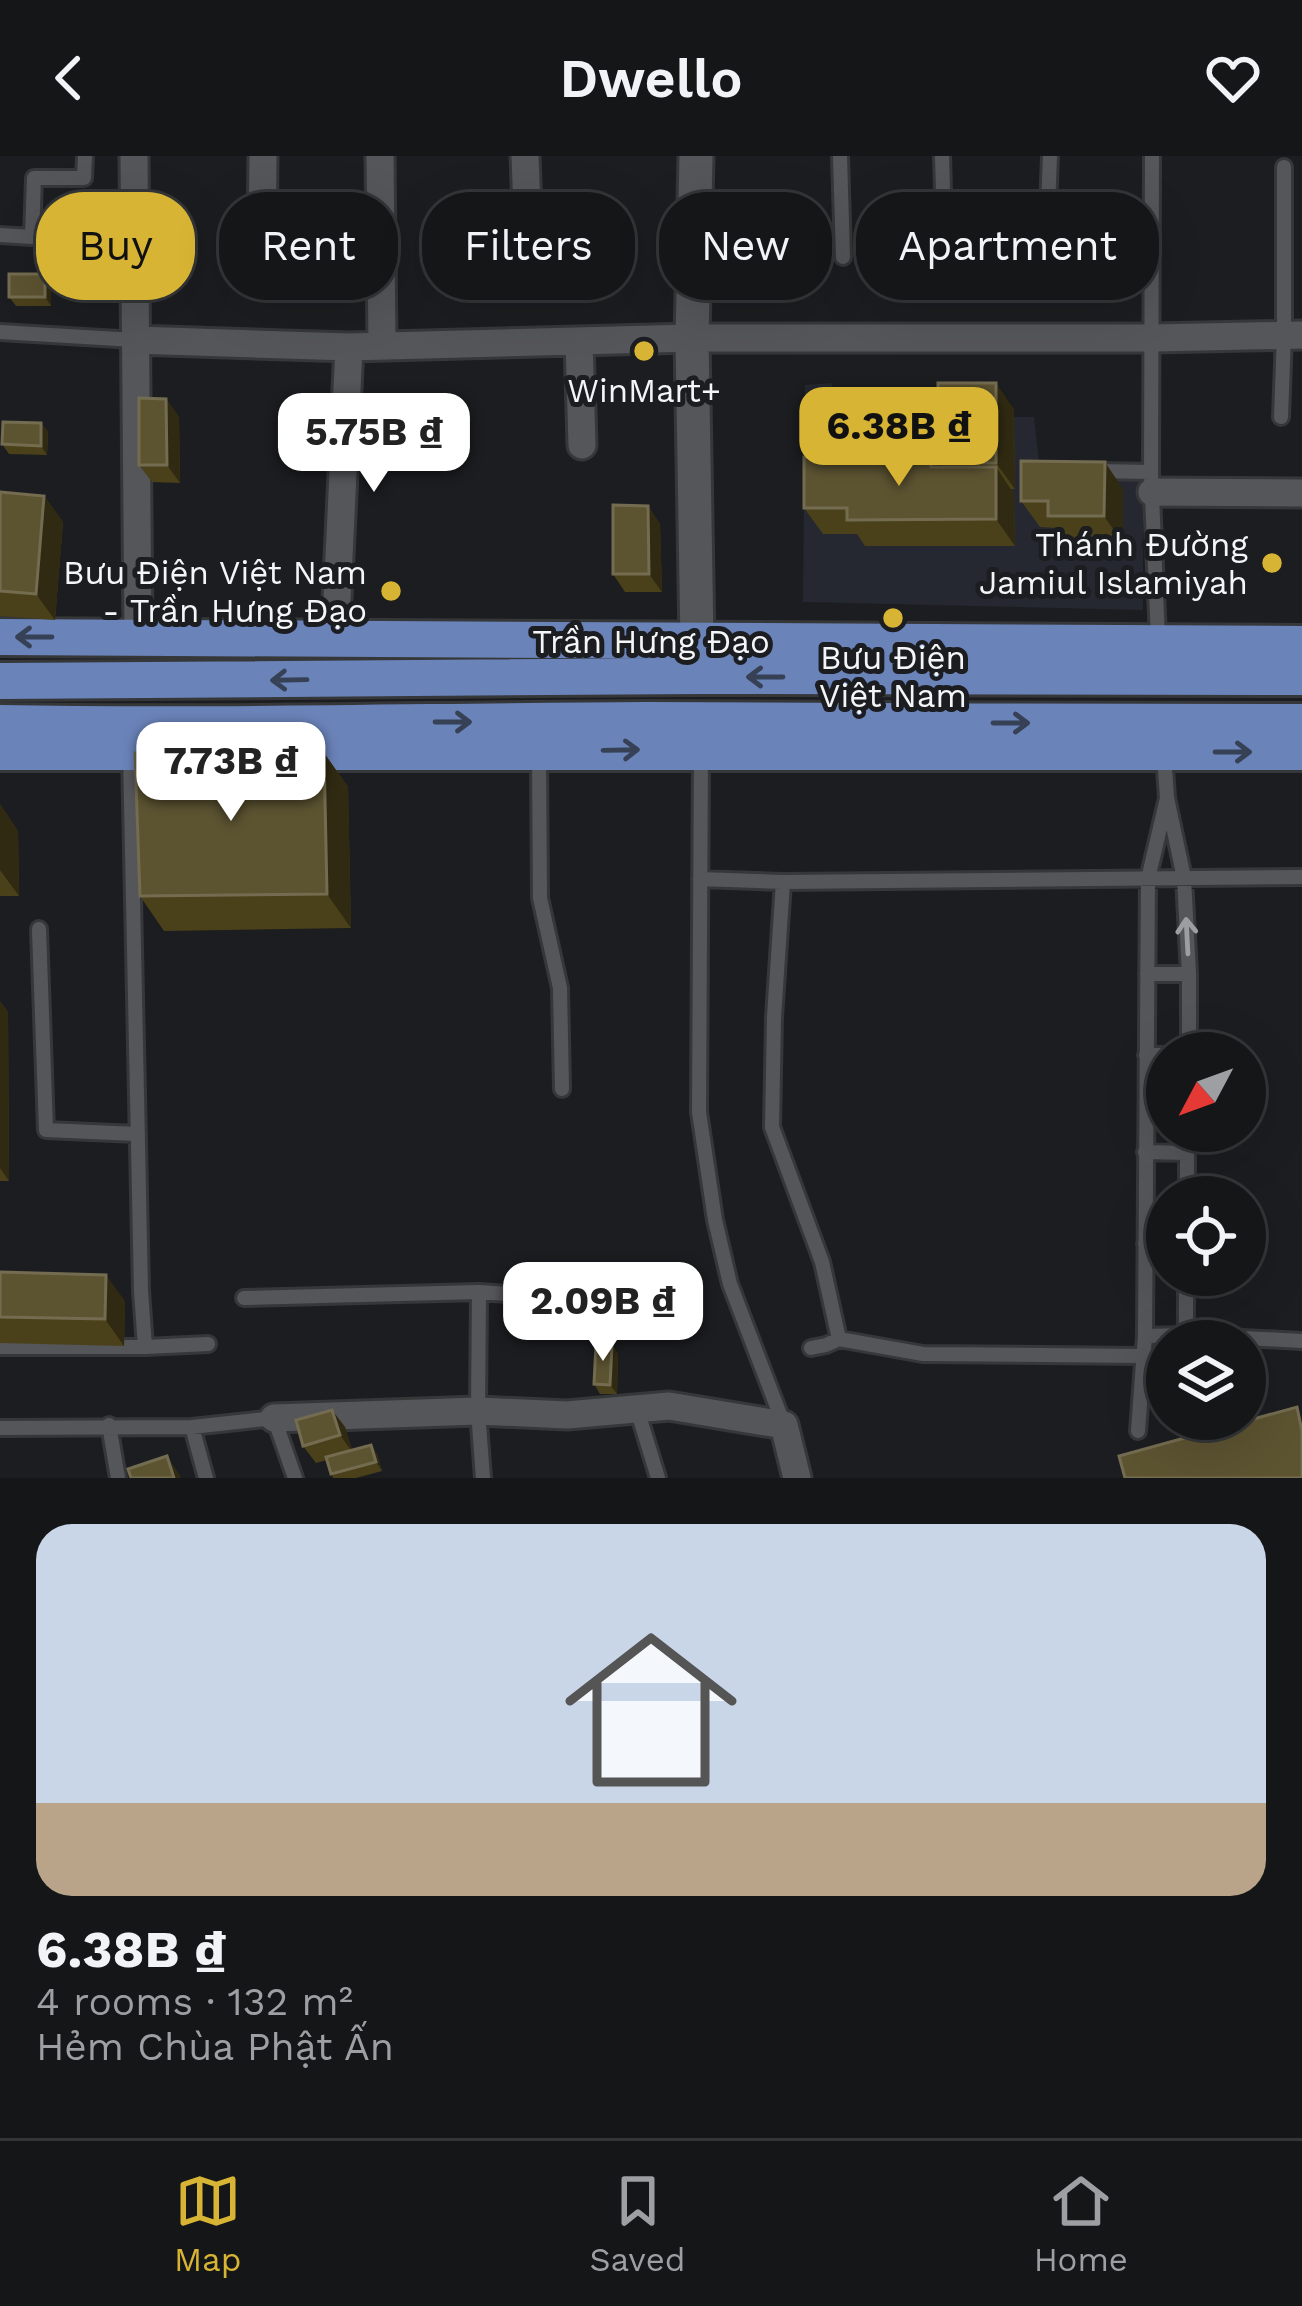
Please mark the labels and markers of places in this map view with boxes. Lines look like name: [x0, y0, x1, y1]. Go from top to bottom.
marker: WinMart+: [631, 338, 657, 364]
place label: WinMart+: [567, 371, 721, 410]
pin: 6.38B ₫: [788, 387, 1010, 489]
pin: 5.75B ₫: [263, 393, 485, 495]
place label: Thánh Đường Jamiul Islamiyah: [979, 525, 1248, 602]
marker: Thánh Đường Jamiul Islamiyah: [1259, 550, 1285, 576]
place label: Bưu Điện Việt Nam - Trần Hưng Đạo: [63, 553, 367, 630]
marker: Bưu Điện Việt Nam - Trần Hưng Đạo: [378, 578, 404, 604]
marker: Bưu Điện Việt Nam: [880, 605, 906, 631]
place label: Bưu Điện Việt Nam: [819, 638, 967, 715]
pin: 7.73B ₫: [120, 722, 342, 824]
pin: 2.09B ₫: [492, 1262, 714, 1364]

